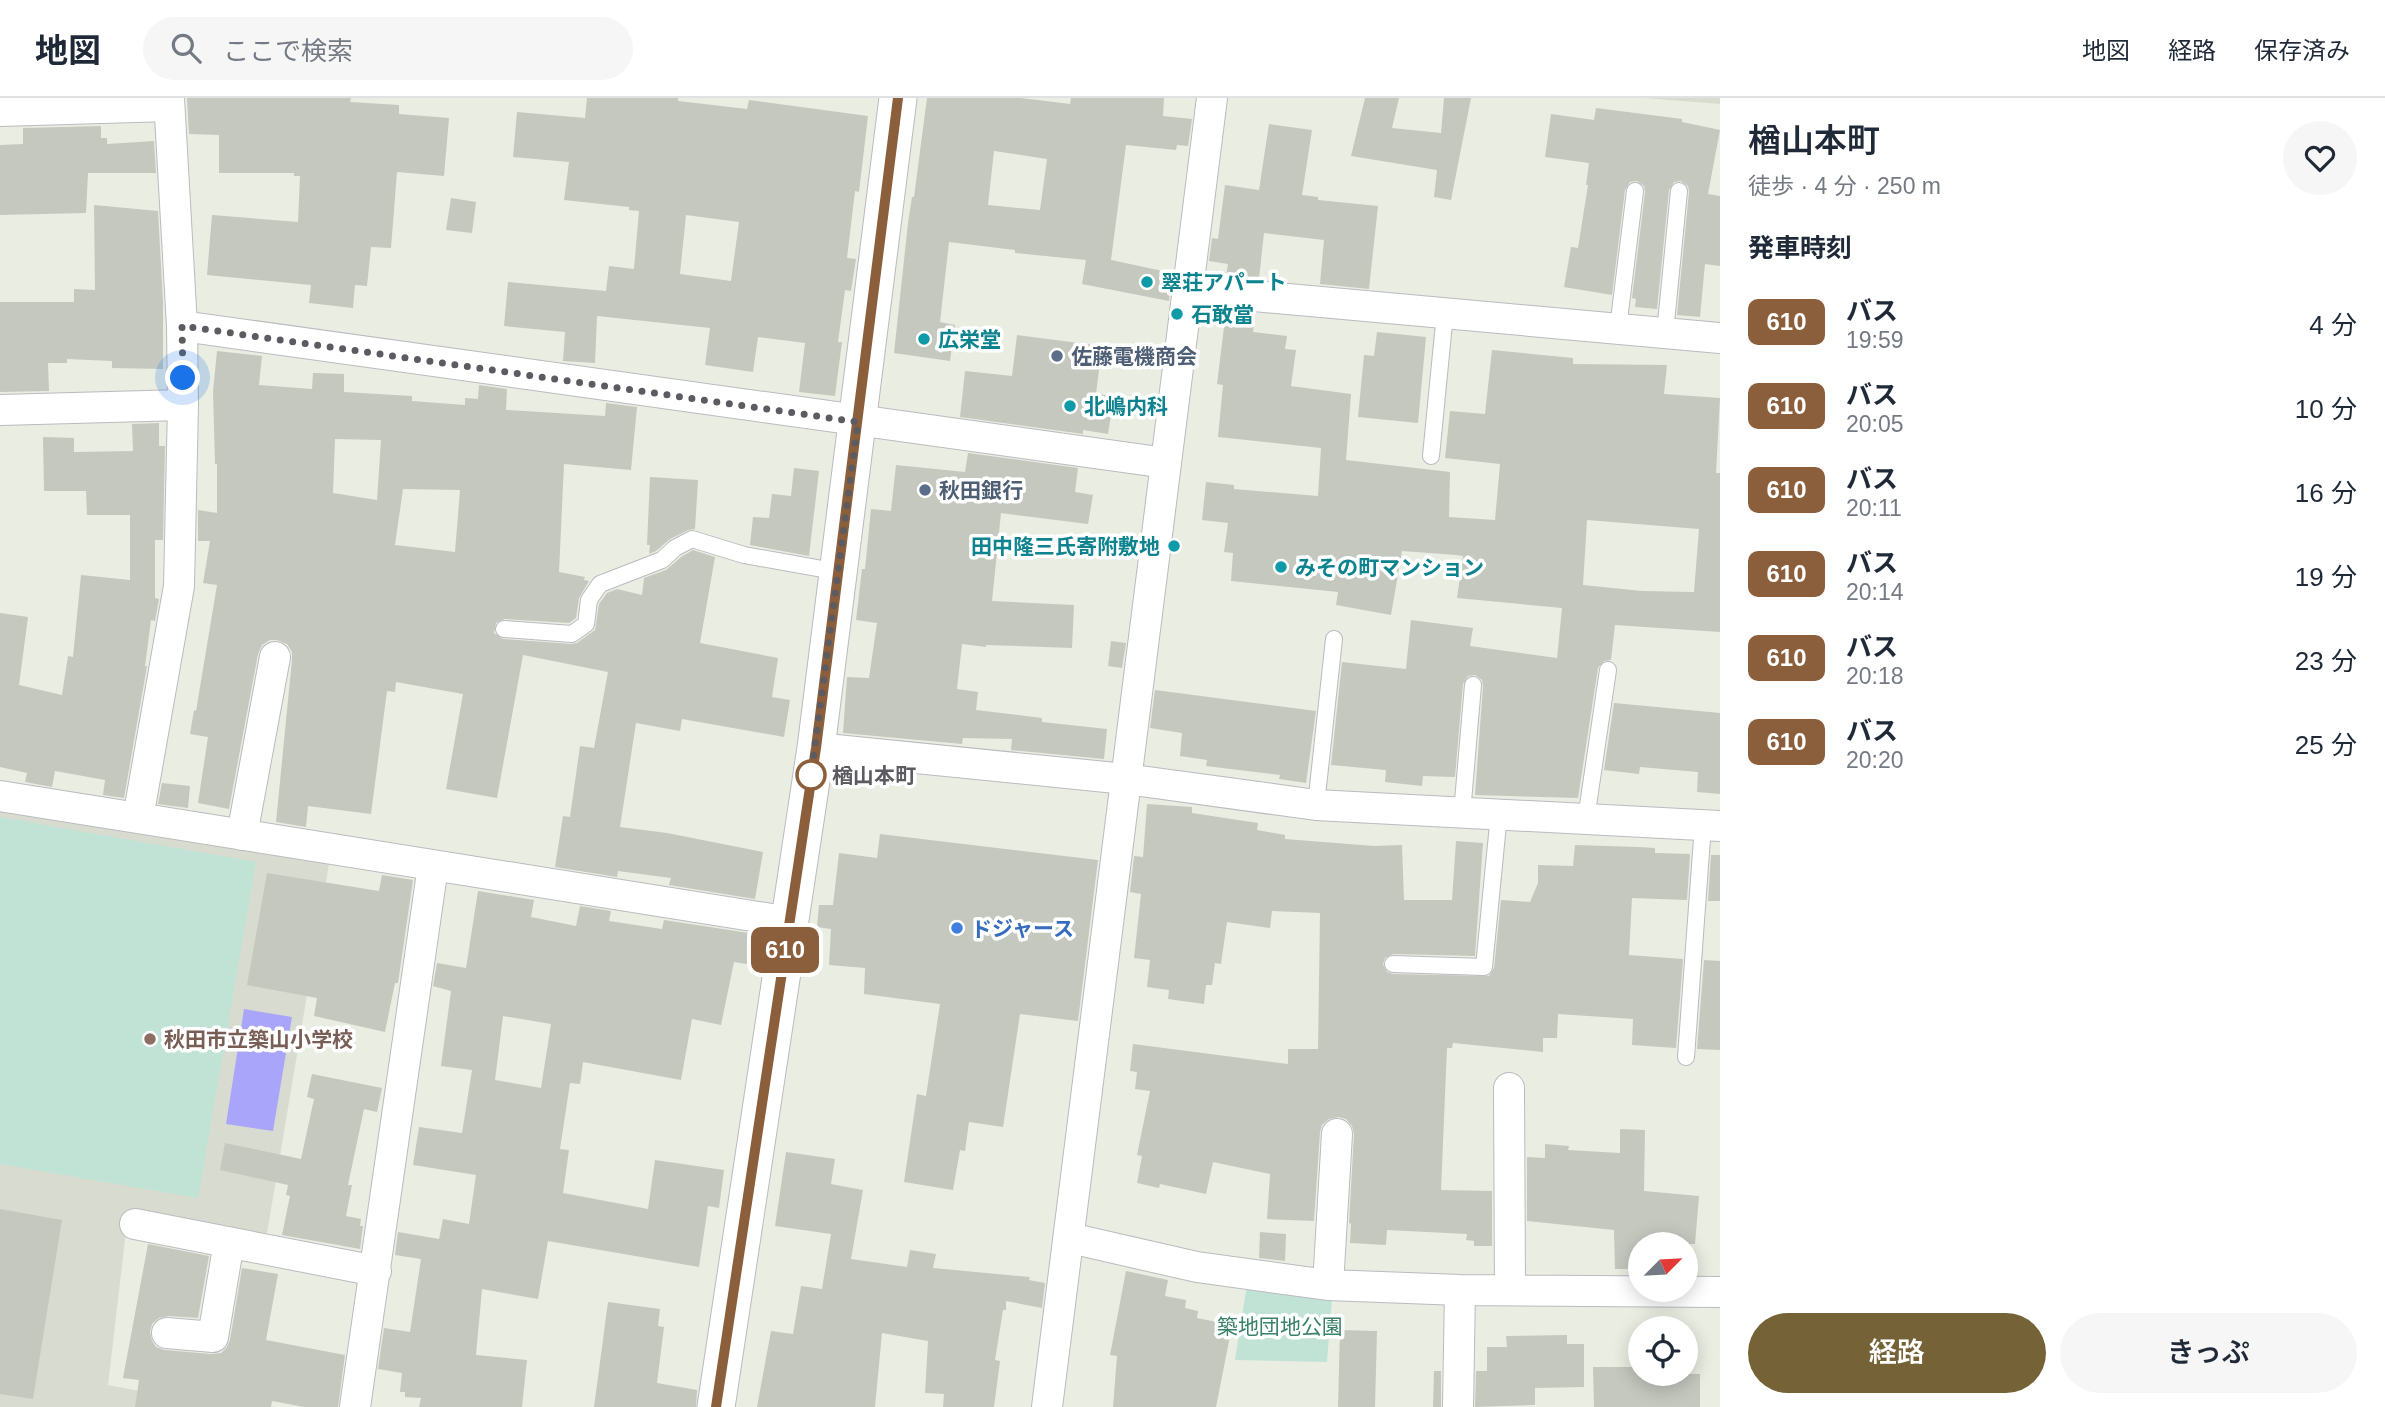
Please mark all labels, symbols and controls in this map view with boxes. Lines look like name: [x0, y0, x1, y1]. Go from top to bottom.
search box: [143, 17, 633, 80]
icon: search: [167, 29, 205, 67]
text: 地図: [35, 32, 101, 69]
text: ここで検索: [223, 36, 353, 66]
text: 地図: [2082, 37, 2130, 64]
text: 経路: [2168, 37, 2216, 64]
text: 保存済み: [2254, 37, 2350, 64]
button: heart: [2283, 121, 2357, 195]
text: 楢山本町: [1748, 122, 1880, 159]
text: 徒歩 · 4 分 · 250 m: [1748, 173, 1941, 199]
text: 発車時刻: [1748, 233, 1852, 263]
place label: 翠荘アパート: [1161, 271, 1287, 294]
marker: 翠荘アパート: [1139, 274, 1155, 290]
text: バス: [1846, 296, 1898, 326]
place label: 石敢當: [1191, 303, 1254, 326]
marker: 石敢當: [1169, 306, 1185, 322]
text: 610: [1766, 308, 1807, 335]
text: 4 分: [2309, 310, 2357, 340]
text: 19:59: [1846, 327, 1904, 353]
place label: 広栄堂: [938, 328, 1001, 351]
marker: 広栄堂: [916, 331, 932, 347]
place label: 佐藤電機商会: [1071, 345, 1197, 368]
marker: 佐藤電機商会: [1049, 348, 1065, 364]
your location: [165, 360, 200, 395]
text: バス: [1846, 380, 1898, 410]
text: 610: [1766, 392, 1807, 419]
text: 10 分: [2295, 394, 2357, 424]
place label: 北嶋内科: [1084, 395, 1168, 418]
marker: 北嶋内科: [1062, 398, 1078, 414]
text: 20:05: [1846, 411, 1904, 437]
text: バス: [1846, 464, 1898, 494]
text: 610: [1766, 476, 1807, 503]
text: 16 分: [2295, 478, 2357, 508]
place label: 秋田銀行: [939, 479, 1023, 502]
marker: 秋田銀行: [917, 482, 933, 498]
text: 20:11: [1846, 495, 1902, 521]
place label: 田中隆三氏寄附敷地: [971, 535, 1160, 558]
marker: 田中隆三氏寄附敷地: [1166, 538, 1182, 554]
text: バス: [1846, 548, 1898, 578]
place label: みその町マンション: [1295, 556, 1484, 579]
marker: みその町マンション: [1273, 559, 1289, 575]
text: 610: [1766, 560, 1807, 587]
text: 19 分: [2295, 562, 2357, 592]
text: 20:14: [1846, 579, 1904, 605]
text: バス: [1846, 632, 1898, 662]
text: 610: [1766, 644, 1807, 671]
text: 23 分: [2295, 646, 2357, 676]
text: 20:18: [1846, 663, 1904, 689]
text: バス: [1846, 716, 1898, 746]
text: 610: [1766, 728, 1807, 755]
text: 25 分: [2295, 730, 2357, 760]
text: 20:20: [1846, 747, 1904, 773]
marker: 楢山本町: [796, 760, 826, 790]
place label: 楢山本町: [832, 764, 916, 787]
place label: ドジャース: [971, 917, 1074, 940]
marker: ドジャース: [949, 920, 965, 936]
line badge: 610: [745, 927, 825, 973]
text: 610: [765, 936, 805, 963]
place label: 秋田市立築山小学校: [164, 1028, 353, 1051]
marker: 秋田市立築山小学校: [142, 1031, 158, 1047]
north arrow: [1628, 1232, 1698, 1302]
map controls: [1628, 1232, 1698, 1386]
button: 経路: [1748, 1313, 2046, 1393]
button: きっぷ: [2060, 1313, 2357, 1393]
park label: 築地団地公園: [1217, 1315, 1343, 1338]
button: locate: [1628, 1316, 1698, 1386]

